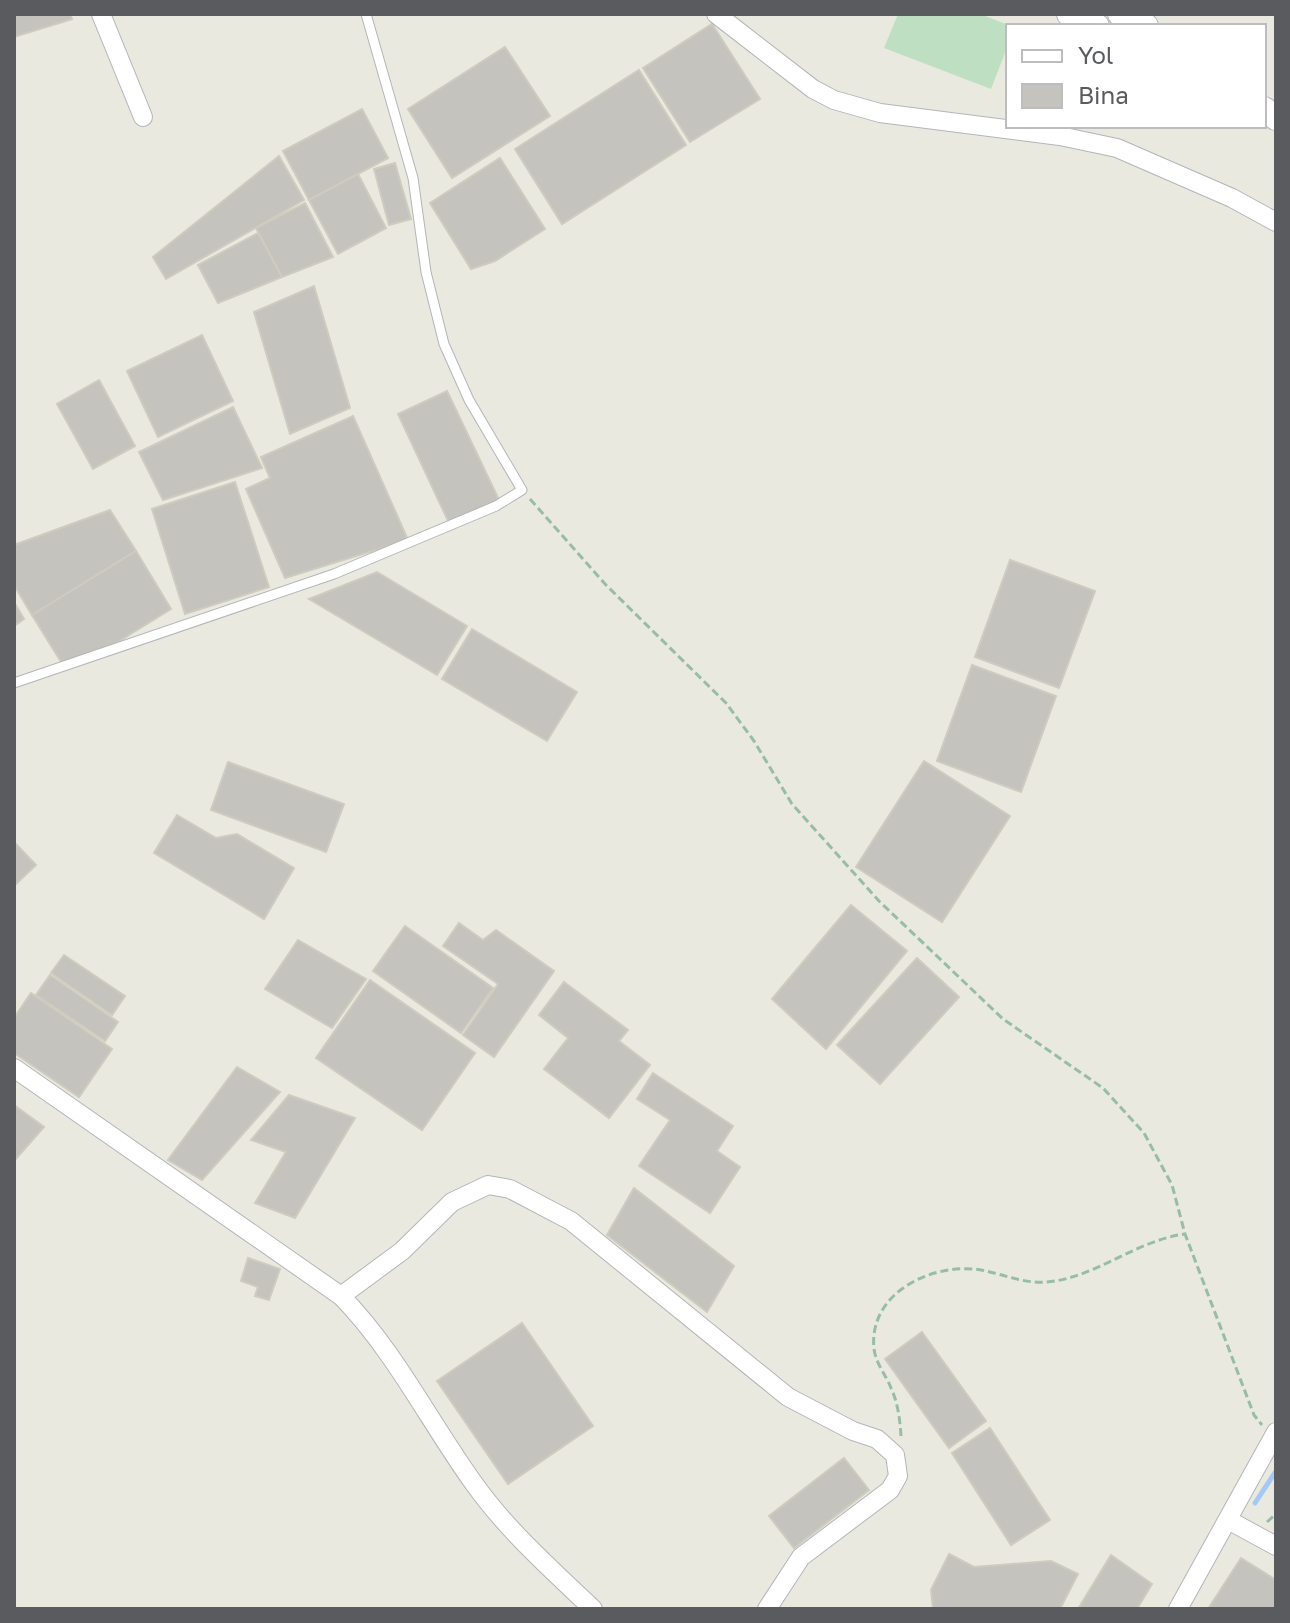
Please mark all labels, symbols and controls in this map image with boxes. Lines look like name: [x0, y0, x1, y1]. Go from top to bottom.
legend: [1006, 24, 1266, 128]
text: Yol: [1078, 40, 1114, 69]
text: Bina: [1078, 80, 1129, 109]

